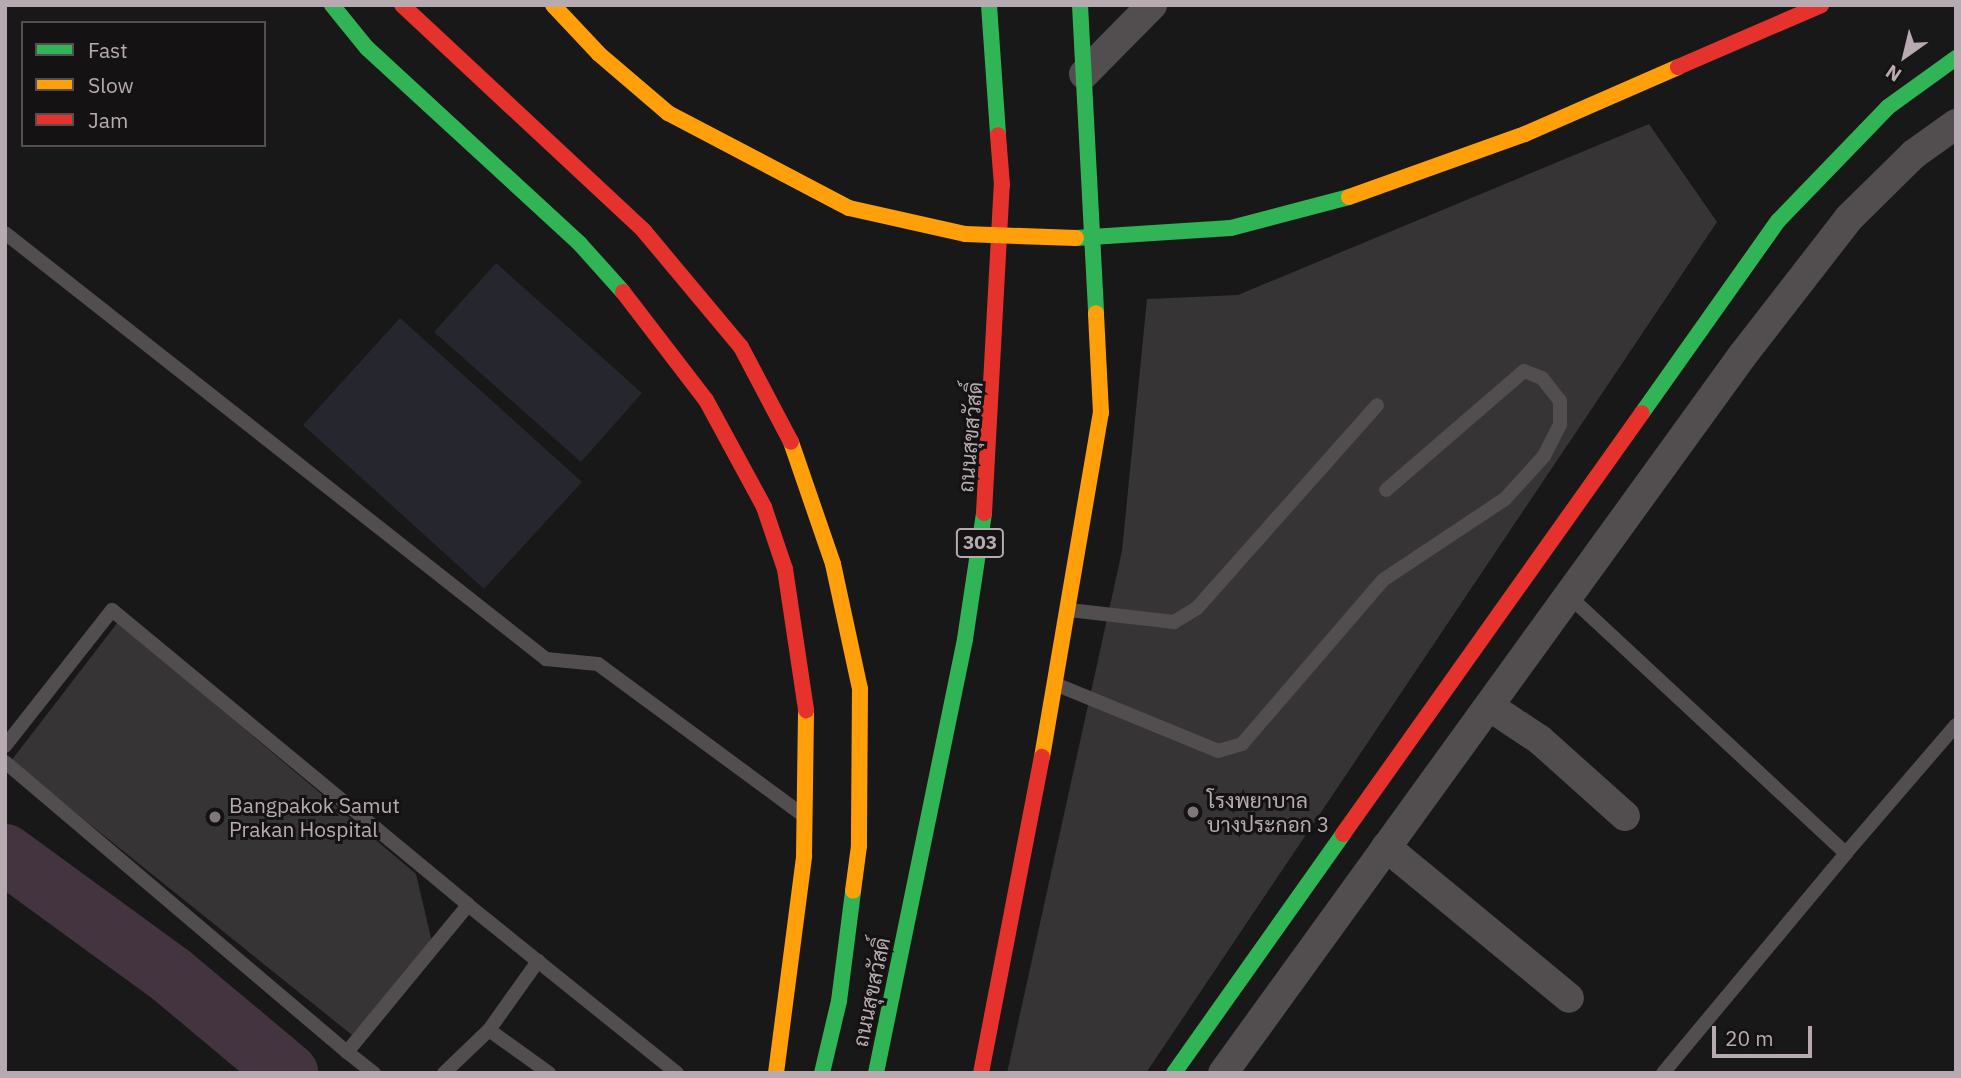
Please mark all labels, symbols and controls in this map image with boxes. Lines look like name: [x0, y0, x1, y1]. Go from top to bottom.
legend: [21, 21, 266, 147]
north arrow: [1870, 21, 1940, 91]
text: Fast: [88, 36, 128, 64]
text: N: [1881, 60, 1906, 87]
text: Slow: [88, 71, 134, 99]
text: Jam: [88, 106, 128, 134]
street label: ถนนสุขสวัสดิ์: [953, 381, 987, 493]
road number: 303: [956, 528, 1004, 558]
place label: โรงพยาบาล บางประกอก 3: [1207, 787, 1329, 837]
place label: Bangpakok Samut Prakan Hospital: [229, 792, 400, 842]
marker: โรงพยาบาล บางประกอก 3: [1185, 804, 1201, 820]
marker: Bangpakok Samut Prakan Hospital: [207, 809, 223, 825]
street label: ถนนสุขสวัสดิ์: [847, 935, 895, 1049]
scale bar: [1716, 1012, 1816, 1056]
text: 20 m: [1725, 1024, 1774, 1052]

